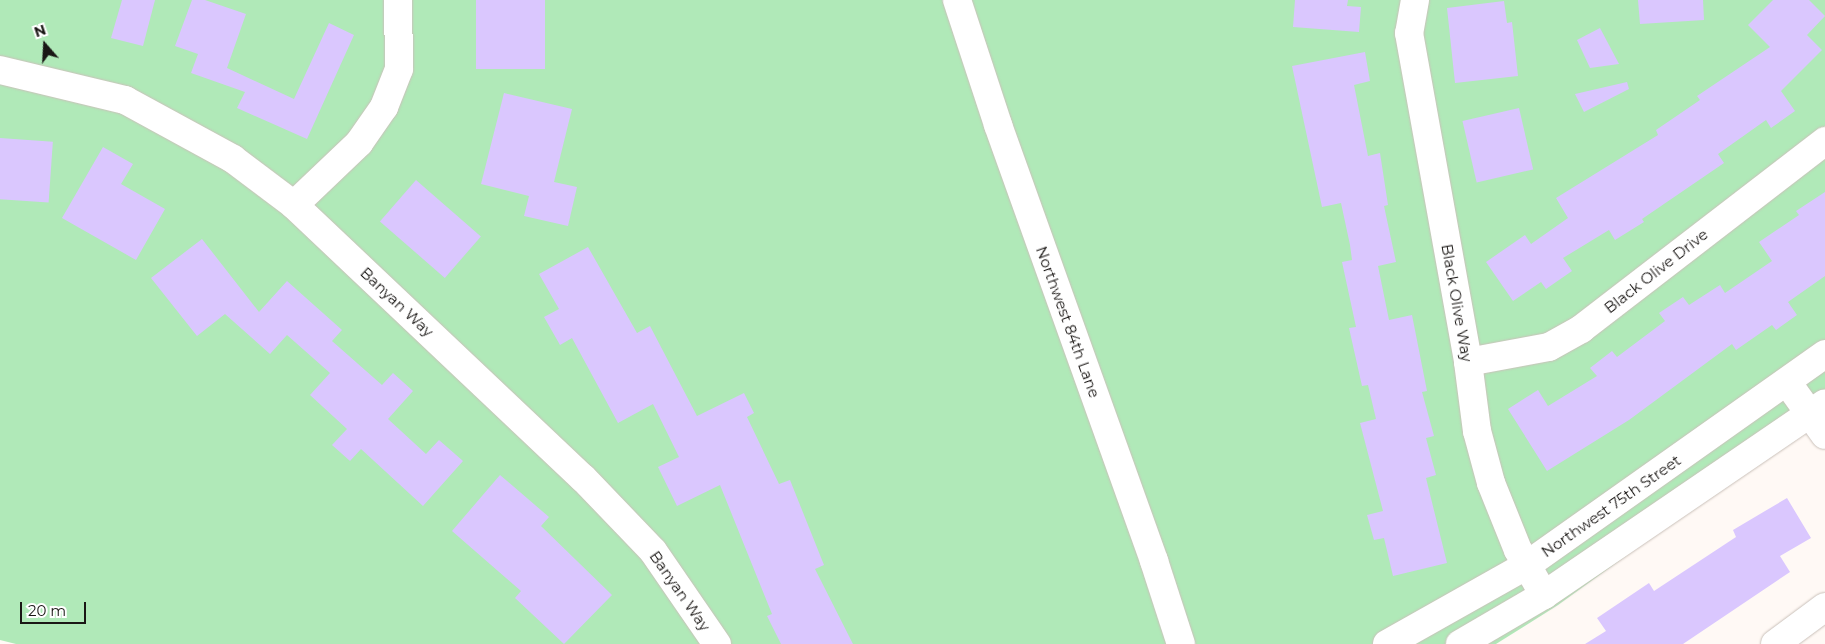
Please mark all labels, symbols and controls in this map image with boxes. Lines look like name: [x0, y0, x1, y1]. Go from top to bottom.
north arrow: [20, 20, 70, 70]
text: N: [32, 20, 48, 41]
street label: Black Olive Drive: [1601, 225, 1711, 317]
street label: Black Olive Way: [1438, 243, 1476, 363]
street label: Northwest 84th Lane: [1032, 244, 1104, 400]
street label: Banyan Way: [357, 264, 437, 340]
street label: Northwest 75th Street: [1538, 451, 1684, 561]
street label: Banyan Way: [646, 548, 714, 634]
scale bar: [22, 592, 89, 624]
text: 20 m: [28, 601, 66, 620]

